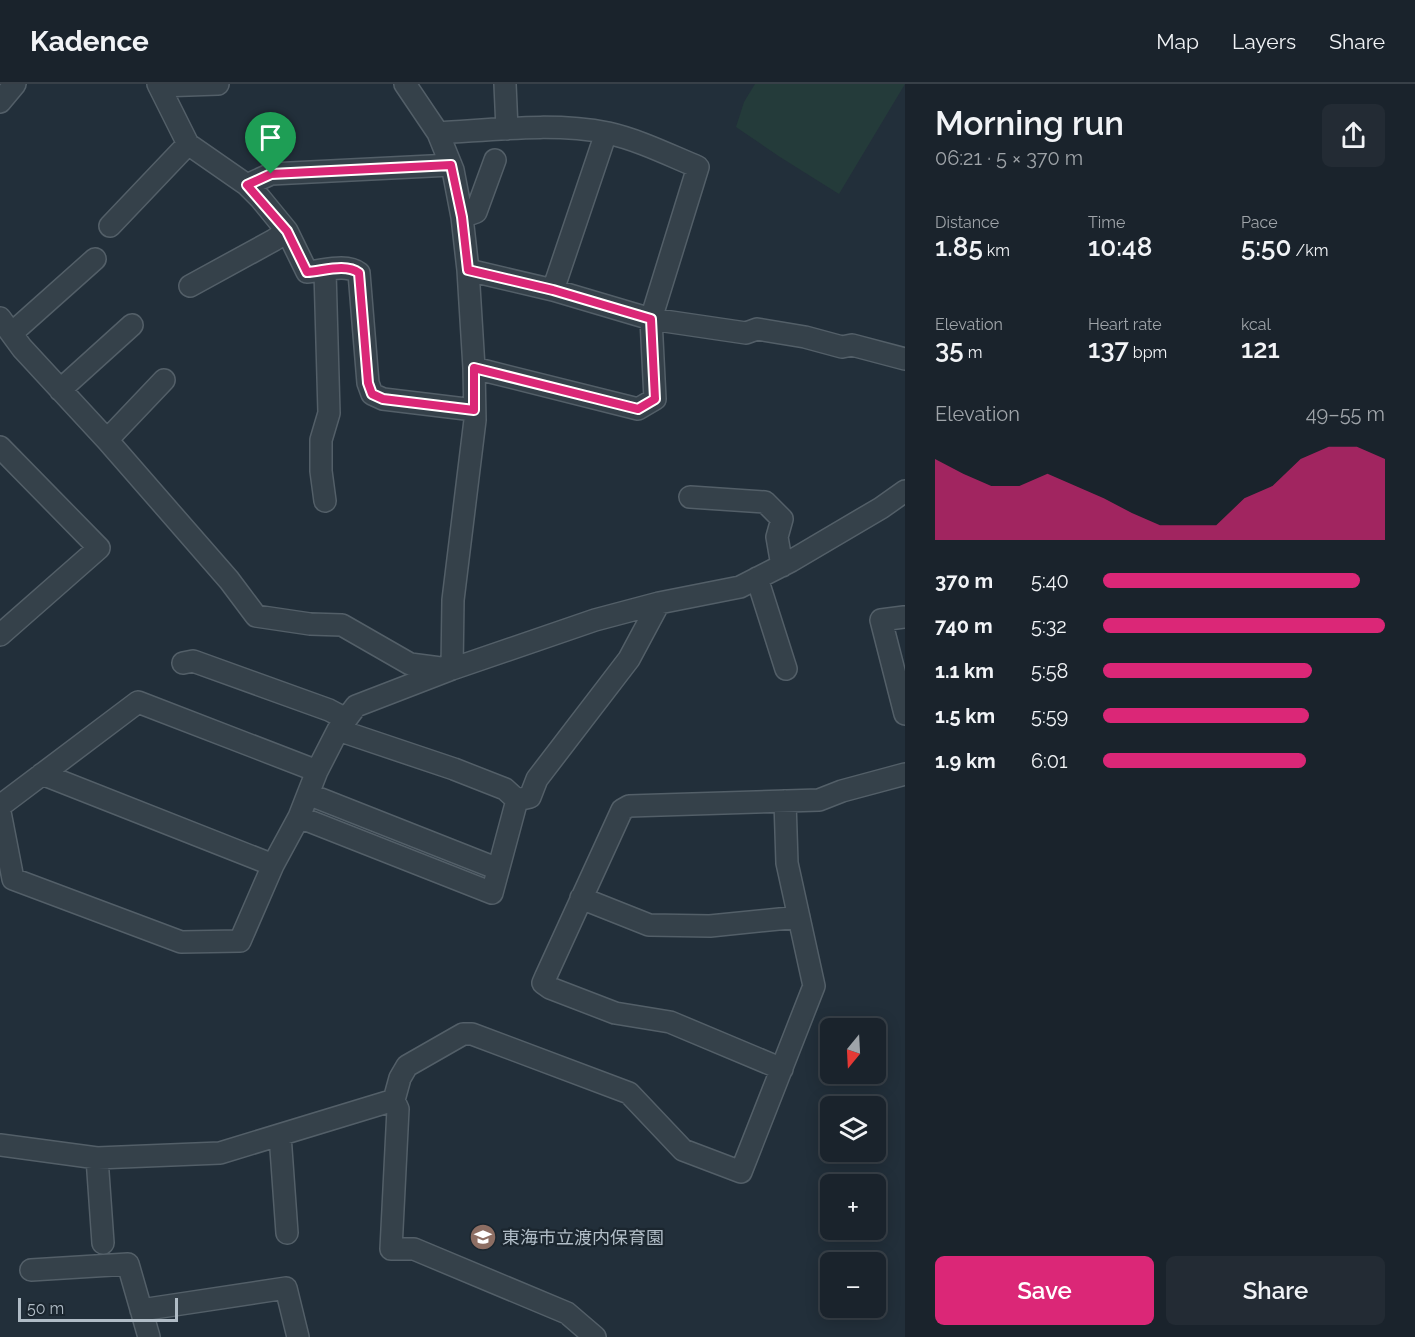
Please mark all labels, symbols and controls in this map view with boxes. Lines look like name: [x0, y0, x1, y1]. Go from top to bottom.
text: Kadence: [30, 25, 149, 58]
text: Map: [1156, 29, 1199, 54]
text: Layers: [1232, 29, 1296, 54]
text: Share: [1329, 29, 1385, 54]
text: Morning run: [935, 104, 1124, 143]
button: share: [1322, 104, 1385, 167]
pin: [245, 112, 296, 174]
icon: arrive: [254, 121, 287, 154]
text: 06:21 · 5 × 370 m: [935, 146, 1083, 170]
text: Distance: [935, 213, 999, 232]
text: Time: [1088, 213, 1125, 232]
text: Pace: [1241, 213, 1278, 232]
text: 1.85: [935, 232, 983, 262]
text: 10:48: [1088, 232, 1152, 262]
text: 5:50: [1241, 232, 1291, 262]
text: km: [983, 241, 1010, 260]
text: /km: [1291, 241, 1328, 260]
text: Elevation: [935, 315, 1003, 334]
text: Heart rate: [1088, 315, 1162, 334]
text: kcal: [1241, 315, 1271, 334]
text: 35: [935, 334, 964, 364]
text: 137: [1088, 334, 1129, 364]
text: 121: [1241, 334, 1280, 364]
text: m: [964, 343, 982, 362]
text: bpm: [1129, 343, 1167, 362]
text: Elevation: [935, 402, 1020, 426]
text: 49–55 m: [1306, 402, 1385, 426]
text: 370 m: [935, 569, 993, 593]
text: 5:40: [1031, 569, 1069, 593]
text: 740 m: [935, 614, 993, 638]
text: 5:32: [1031, 614, 1067, 638]
text: 1.1 km: [935, 659, 994, 683]
text: 5:58: [1031, 659, 1068, 683]
text: 1.5 km: [935, 704, 995, 728]
text: 5:59: [1031, 704, 1068, 728]
text: 1.9 km: [935, 749, 996, 773]
text: 6:01: [1031, 749, 1068, 773]
north arrow: [820, 1018, 886, 1084]
map controls: [820, 1018, 886, 1318]
button: layers: [820, 1096, 886, 1162]
button: +: [820, 1174, 886, 1240]
school or university icon: 東海市立渡内保育園: [468, 1222, 498, 1252]
place label: 東海市立渡内保育園: [502, 1227, 664, 1248]
button: −: [820, 1252, 886, 1318]
button: Save: [935, 1256, 1154, 1325]
button: Share: [1166, 1256, 1385, 1325]
scale bar: [18, 1295, 178, 1322]
text: 50 m: [27, 1299, 64, 1318]

